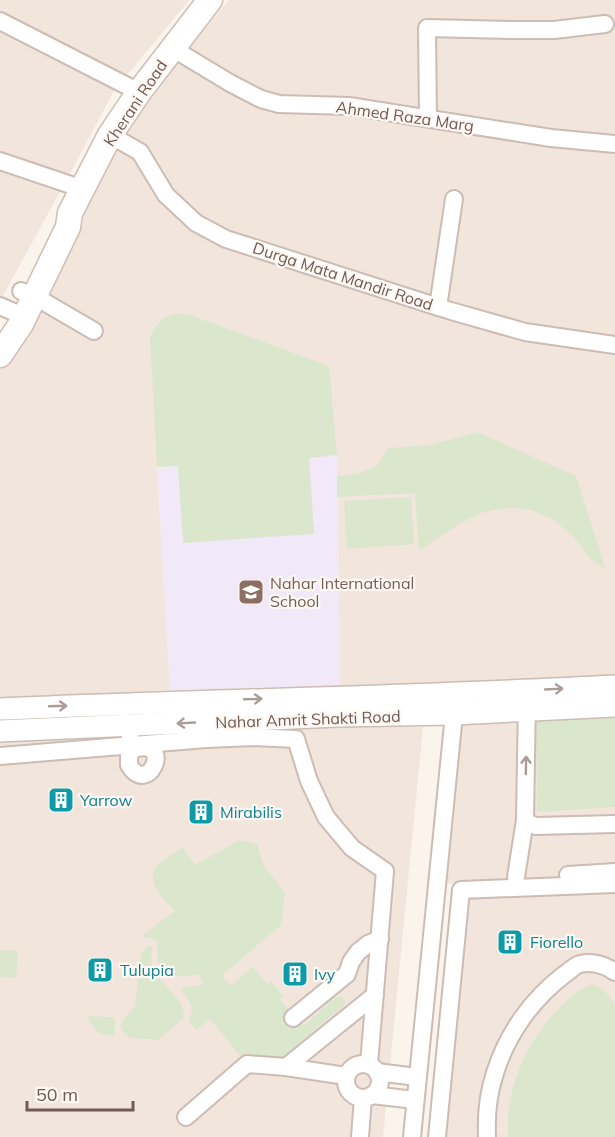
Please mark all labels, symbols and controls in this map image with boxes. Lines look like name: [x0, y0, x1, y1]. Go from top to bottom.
street label: Kherani Road: [99, 56, 171, 150]
street label: Ahmed Raza Marg: [335, 96, 475, 136]
street label: Durga Mata Mandir Road: [250, 237, 436, 315]
place label: Nahar International School: [270, 573, 414, 611]
school or university icon: Nahar International School: [236, 577, 266, 607]
one-way arrow: [543, 684, 563, 695]
one-way arrow: [243, 694, 263, 705]
one-way arrow: [48, 701, 68, 712]
street label: Nahar Amrit Shakti Road: [215, 706, 401, 732]
one-way arrow: [176, 718, 196, 729]
one-way arrow: [520, 756, 532, 776]
building icon: Yarrow: [46, 785, 76, 815]
place label: Yarrow: [79, 790, 133, 810]
building icon: Mirabilis: [186, 797, 216, 827]
place label: Mirabilis: [220, 802, 282, 822]
building icon: Fiorello: [495, 927, 525, 957]
place label: Fiorello: [530, 932, 583, 952]
building icon: Tulupia: [85, 955, 115, 985]
building icon: Ivy: [280, 959, 310, 989]
place label: Tulupia: [120, 960, 174, 980]
place label: Ivy: [314, 964, 336, 984]
scale bar: [27, 1074, 134, 1112]
text: 50 m: [36, 1083, 78, 1106]

